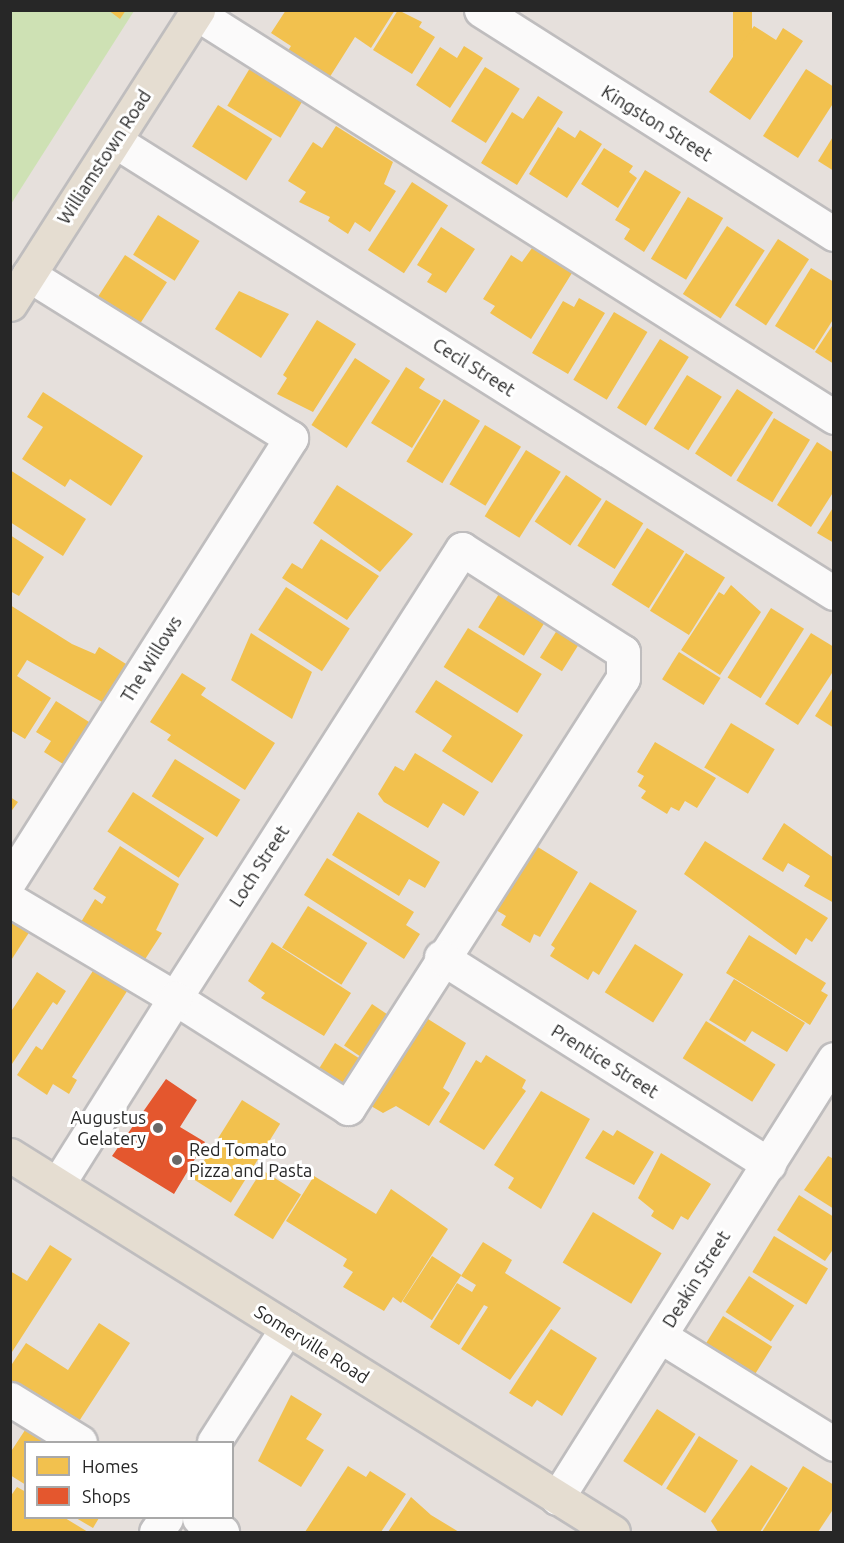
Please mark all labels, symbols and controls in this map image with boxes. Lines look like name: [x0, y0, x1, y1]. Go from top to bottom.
street label: Kingston Street: [598, 80, 716, 166]
street label: Williamstown Road: [53, 86, 155, 228]
street label: Cecil Street: [429, 333, 519, 401]
street label: The Willows: [116, 612, 186, 706]
street label: Loch Street: [225, 821, 293, 911]
street label: Prentice Street: [548, 1020, 662, 1102]
place label: Augustus Gelatery: [70, 1107, 146, 1150]
marker: Augustus Gelatery: [151, 1121, 165, 1135]
place label: Red Tomato Pizza and Pasta: [189, 1139, 312, 1182]
marker: Red Tomato Pizza and Pasta: [170, 1153, 184, 1167]
street label: Deakin Street: [658, 1227, 734, 1331]
street label: Somerville Road: [251, 1300, 373, 1388]
legend: [24, 1441, 234, 1519]
text: Homes: [82, 1456, 138, 1476]
text: Shops: [82, 1486, 131, 1506]

